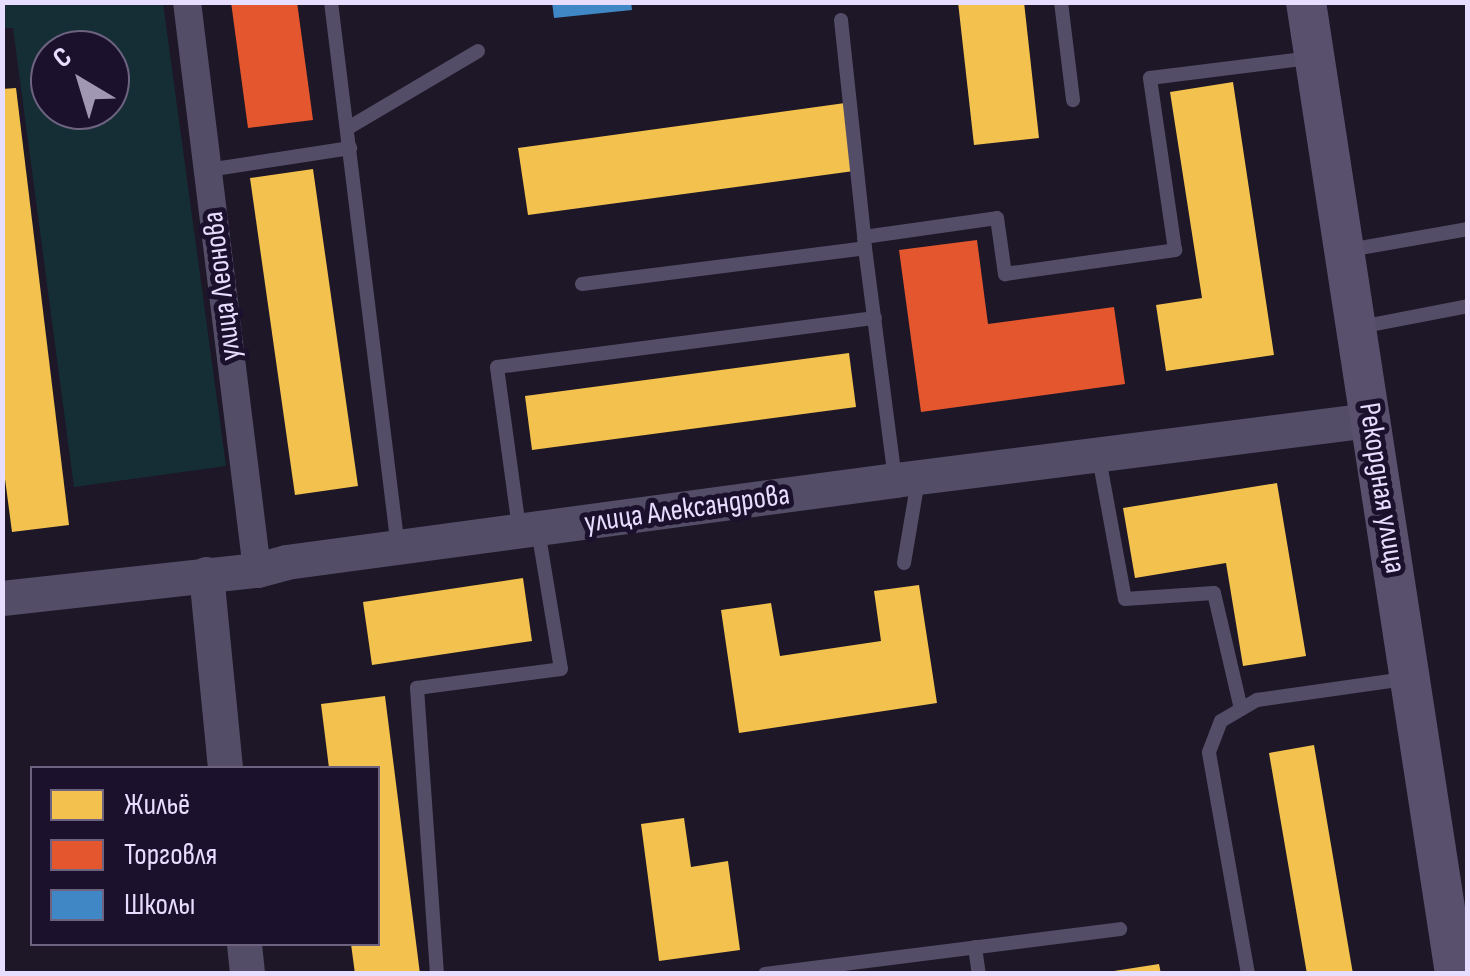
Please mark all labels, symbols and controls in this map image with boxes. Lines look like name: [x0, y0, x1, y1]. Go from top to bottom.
north arrow: [30, 30, 130, 130]
text: С: [47, 40, 78, 75]
street label: улица Леонова: [195, 209, 249, 363]
street label: Рекордная улица: [1351, 400, 1413, 576]
street label: улица Александрова: [582, 477, 792, 541]
legend: [30, 766, 380, 946]
text: Жильё: [124, 787, 190, 823]
text: Торговля: [124, 837, 217, 873]
text: Школы: [124, 887, 195, 923]

